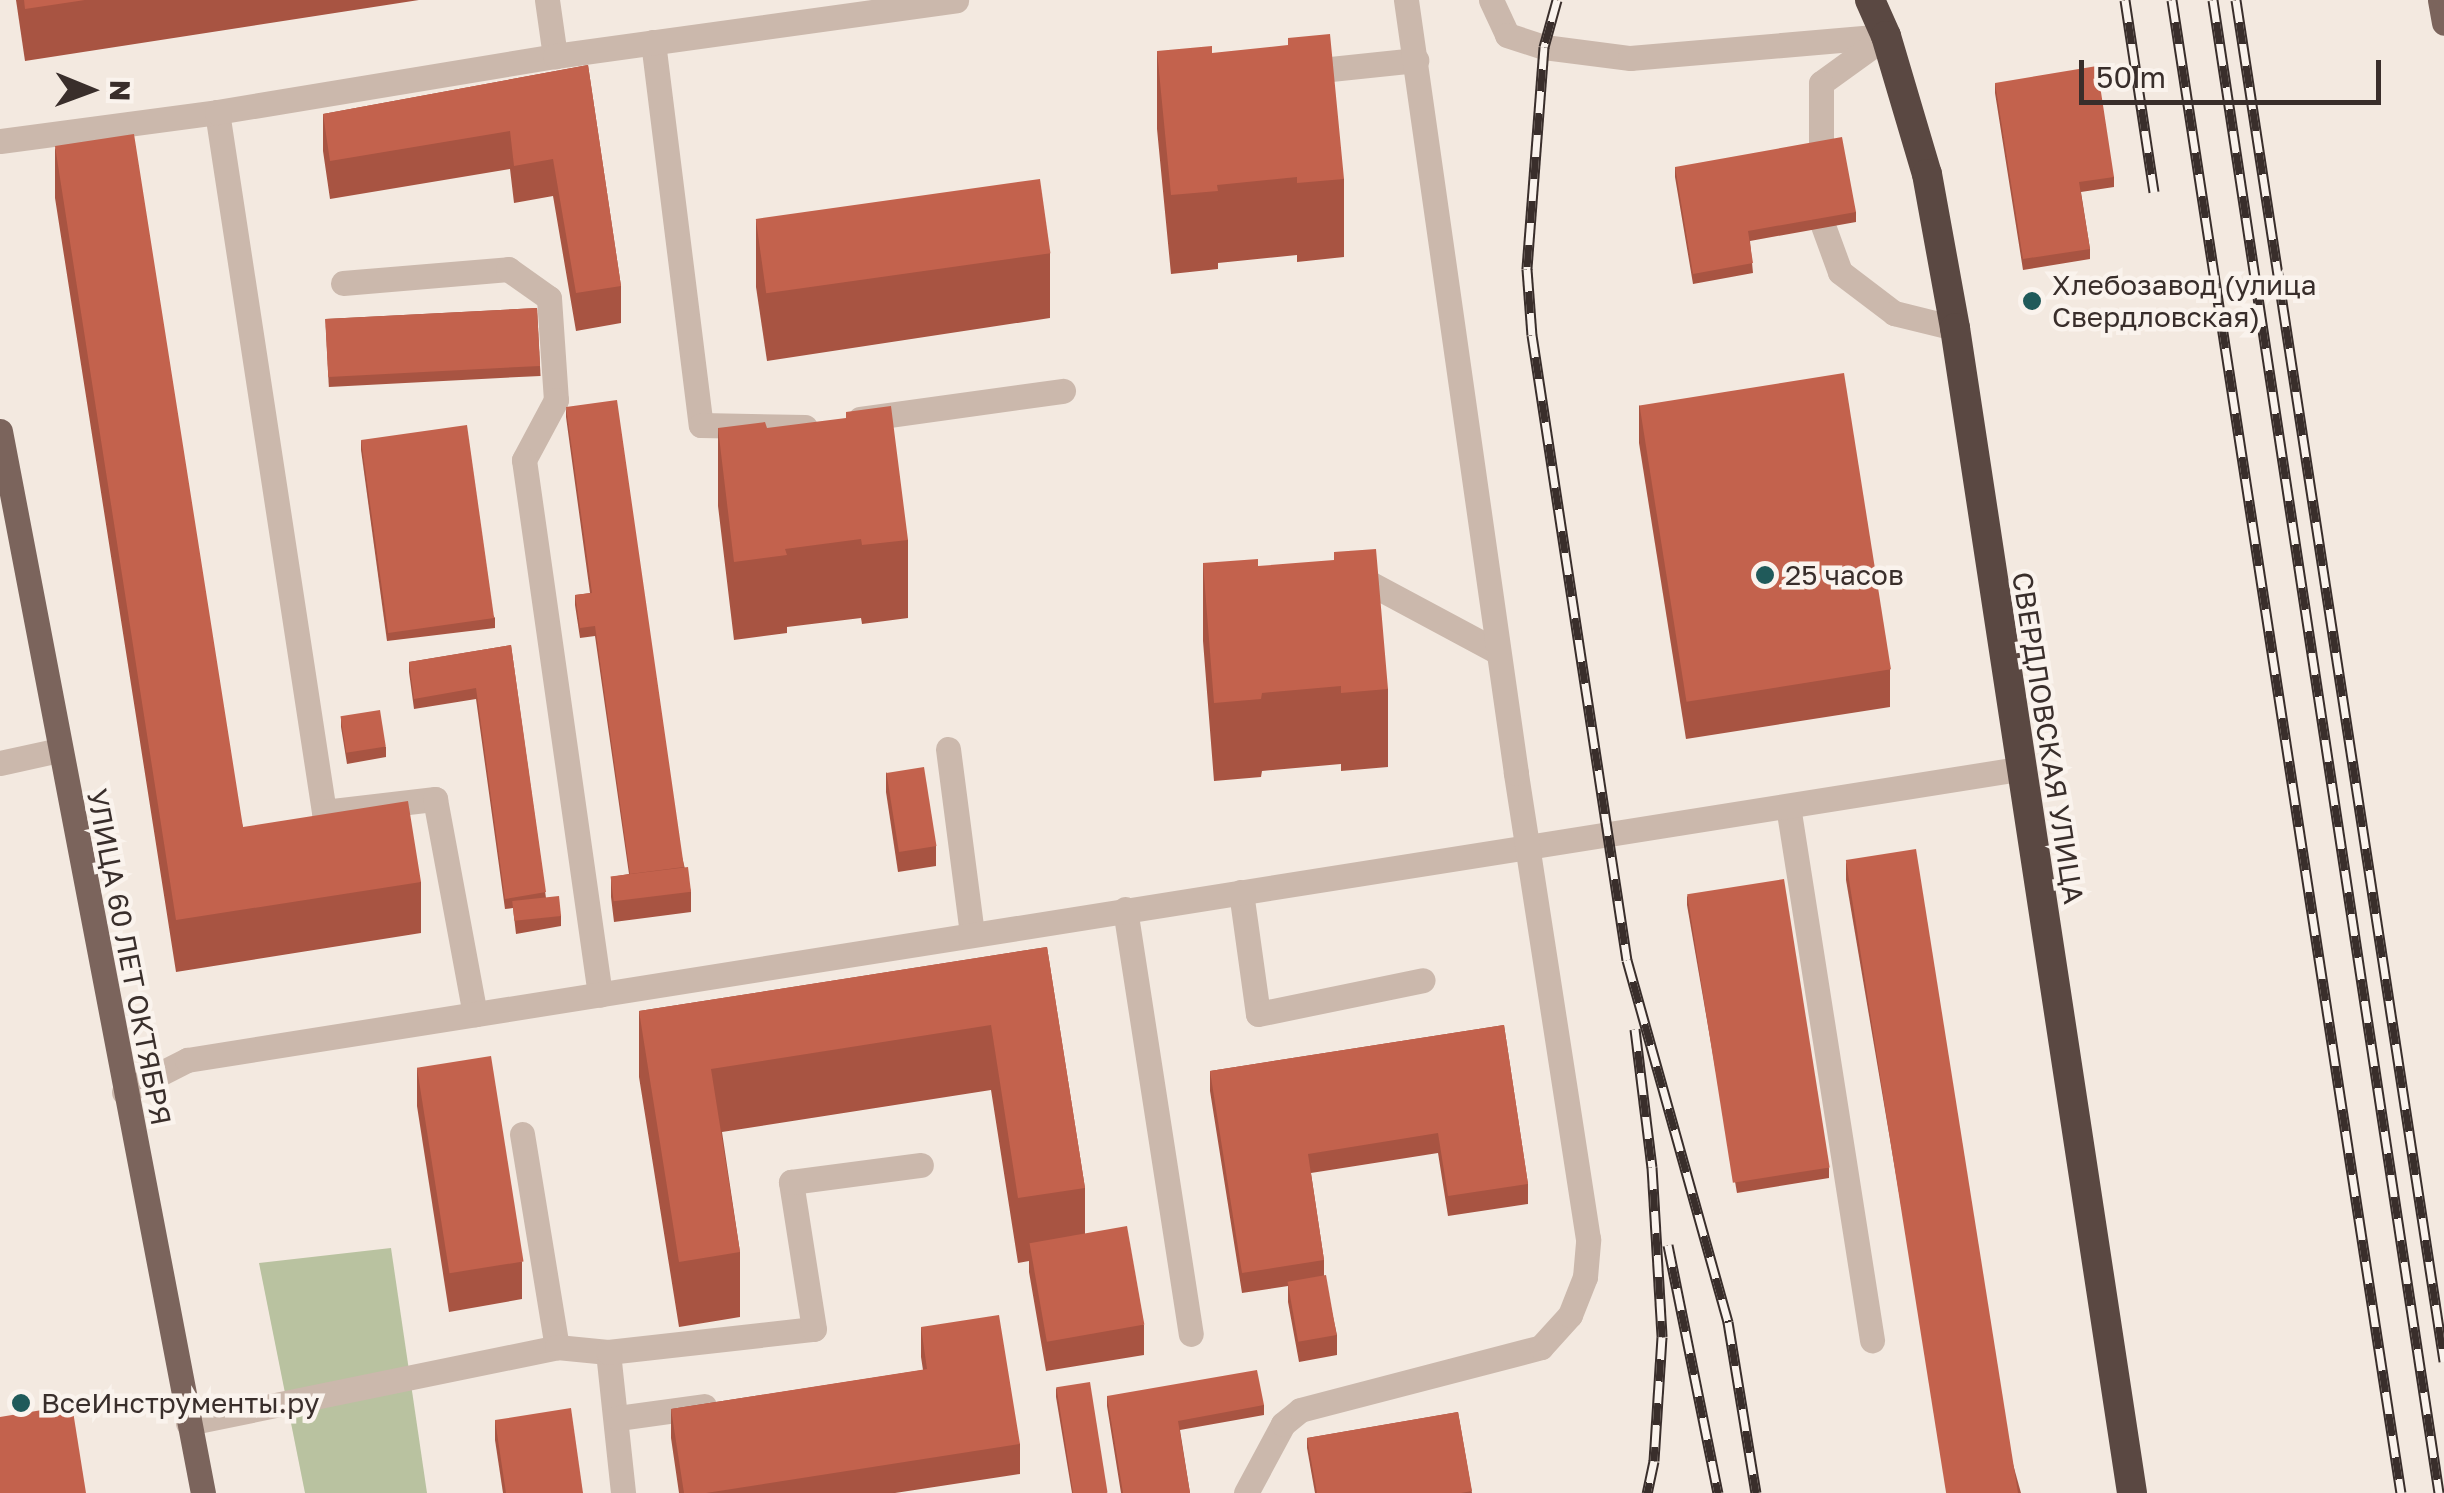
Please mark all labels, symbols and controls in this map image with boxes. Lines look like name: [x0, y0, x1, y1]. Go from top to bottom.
north arrow: [40, 40, 140, 140]
scale bar: [2084, 40, 2386, 102]
text: 50 m: [2096, 59, 2166, 95]
text: N: [104, 80, 137, 101]
place label: Хлебозавод (улица Свердловская): [2052, 268, 2317, 334]
marker: Хлебозавод (улица Свердловская): [2021, 290, 2043, 312]
place label: 25 часов: [1785, 558, 1904, 592]
marker: 25 часов: [1754, 564, 1776, 586]
street label: СВЕРДЛОВСКАЯ УЛИЦА: [2005, 570, 2091, 906]
street label: УЛИЦА 60 ЛЕТ ОКТЯБРЯ: [80, 786, 178, 1128]
place label: ВсеИнструменты.ру: [41, 1386, 319, 1420]
marker: ВсеИнструменты.ру: [10, 1392, 32, 1414]

